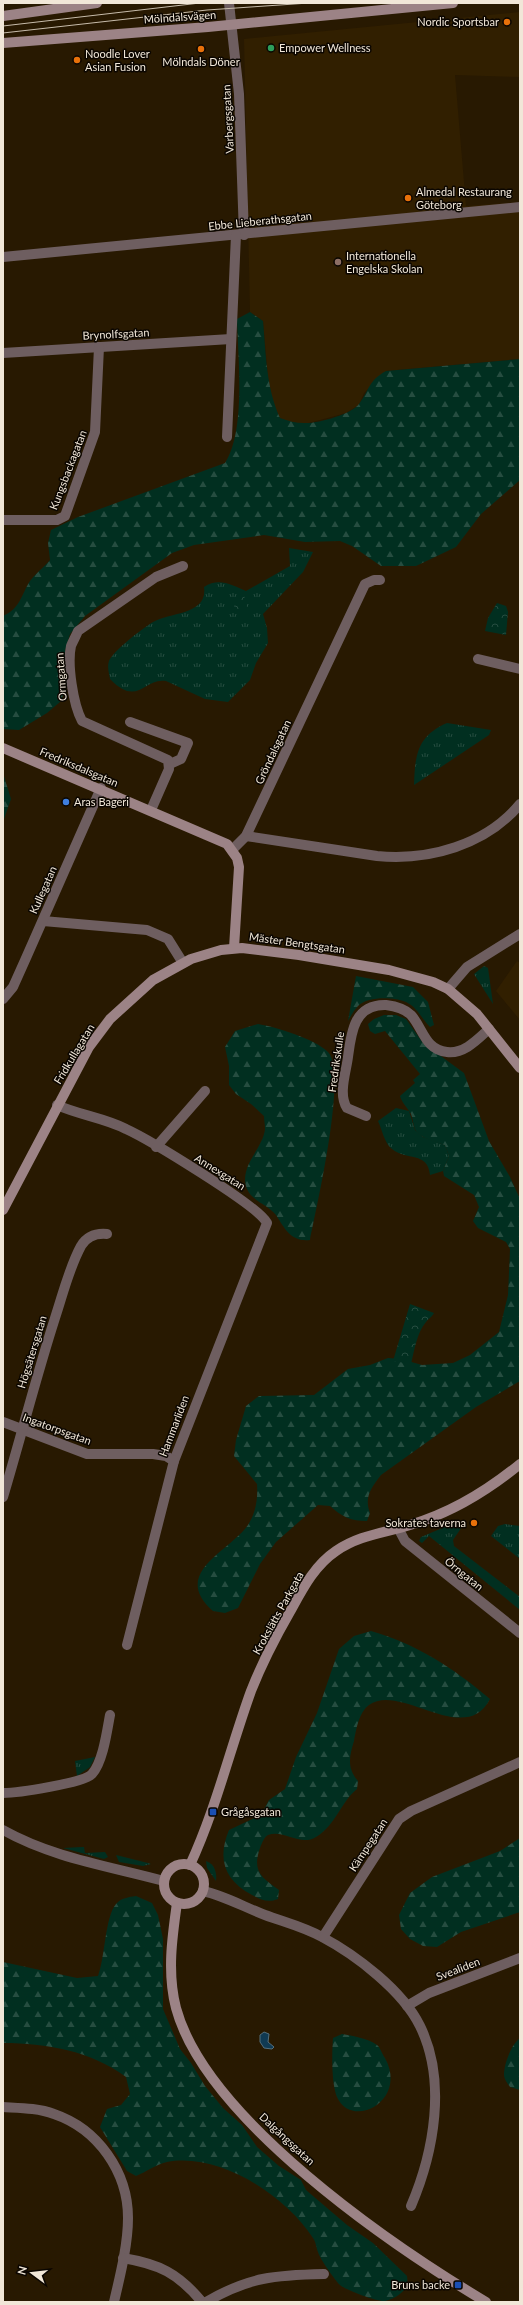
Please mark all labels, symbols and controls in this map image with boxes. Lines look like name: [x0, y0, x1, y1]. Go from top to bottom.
street label: Mölndalsvägen: [143, 7, 217, 26]
place label: Nordic Sportsbar: [417, 15, 499, 28]
marker: Nordic Sportsbar: [502, 17, 512, 27]
place label: Empower Wellness: [279, 41, 371, 54]
marker: Empower Wellness: [266, 43, 276, 53]
marker: Mölndals Döner: [196, 44, 206, 54]
place label: Noodle Lover Asian Fusion: [85, 47, 150, 73]
marker: Noodle Lover Asian Fusion: [72, 55, 82, 65]
place label: Mölndals Döner: [162, 55, 240, 68]
street label: Varbergsgatan: [219, 84, 236, 154]
place label: Almedal Restaurang Göteborg: [416, 185, 512, 211]
marker: Almedal Restaurang Göteborg: [403, 193, 413, 203]
street label: Ebbe Lieberathsgatan: [207, 209, 312, 232]
place label: Internationella Engelska Skolan: [346, 249, 423, 275]
marker: Internationella Engelska Skolan: [333, 257, 343, 267]
street label: Brynolfsgatan: [82, 325, 150, 342]
street label: Kungsbackagatan: [46, 428, 89, 512]
street label: Ormgatan: [52, 652, 69, 702]
street label: Gröndalsgatan: [252, 717, 293, 786]
street label: Fredriksdalsgatan: [38, 744, 120, 789]
place label: Aras Bageri: [74, 795, 129, 808]
marker: Aras Bageri: [61, 797, 71, 807]
street label: Kullegatan: [26, 864, 59, 916]
street label: Mäster Bengtsgatan: [248, 929, 346, 956]
street label: Fridkullagatan: [51, 1021, 97, 1086]
street label: Fredrikskulle: [325, 1031, 346, 1093]
street label: Annexgatan: [192, 1151, 248, 1192]
street label: Högsätersgatan: [14, 1314, 49, 1390]
street label: Hammarliden: [156, 1393, 191, 1458]
street label: Ingatorpsgatan: [21, 1410, 93, 1447]
place label: Sokrates taverna: [385, 1516, 466, 1529]
marker: Sokrates taverna: [469, 1518, 479, 1528]
street label: Örngatan: [443, 1554, 486, 1593]
street label: Krokslätts Parkgata: [249, 1569, 306, 1656]
place label: Grågåsgatan: [221, 1805, 281, 1818]
marker: Grågåsgatan: [208, 1807, 218, 1817]
street label: Kämpegatan: [346, 1816, 389, 1874]
street label: Svealiden: [434, 1954, 482, 1983]
street label: Dalgångsgatan: [257, 2110, 318, 2168]
north arrow: [12, 2253, 52, 2293]
text: N: [14, 2265, 29, 2276]
place label: Bruns backe: [391, 2278, 450, 2291]
marker: Bruns backe: [453, 2280, 463, 2290]

